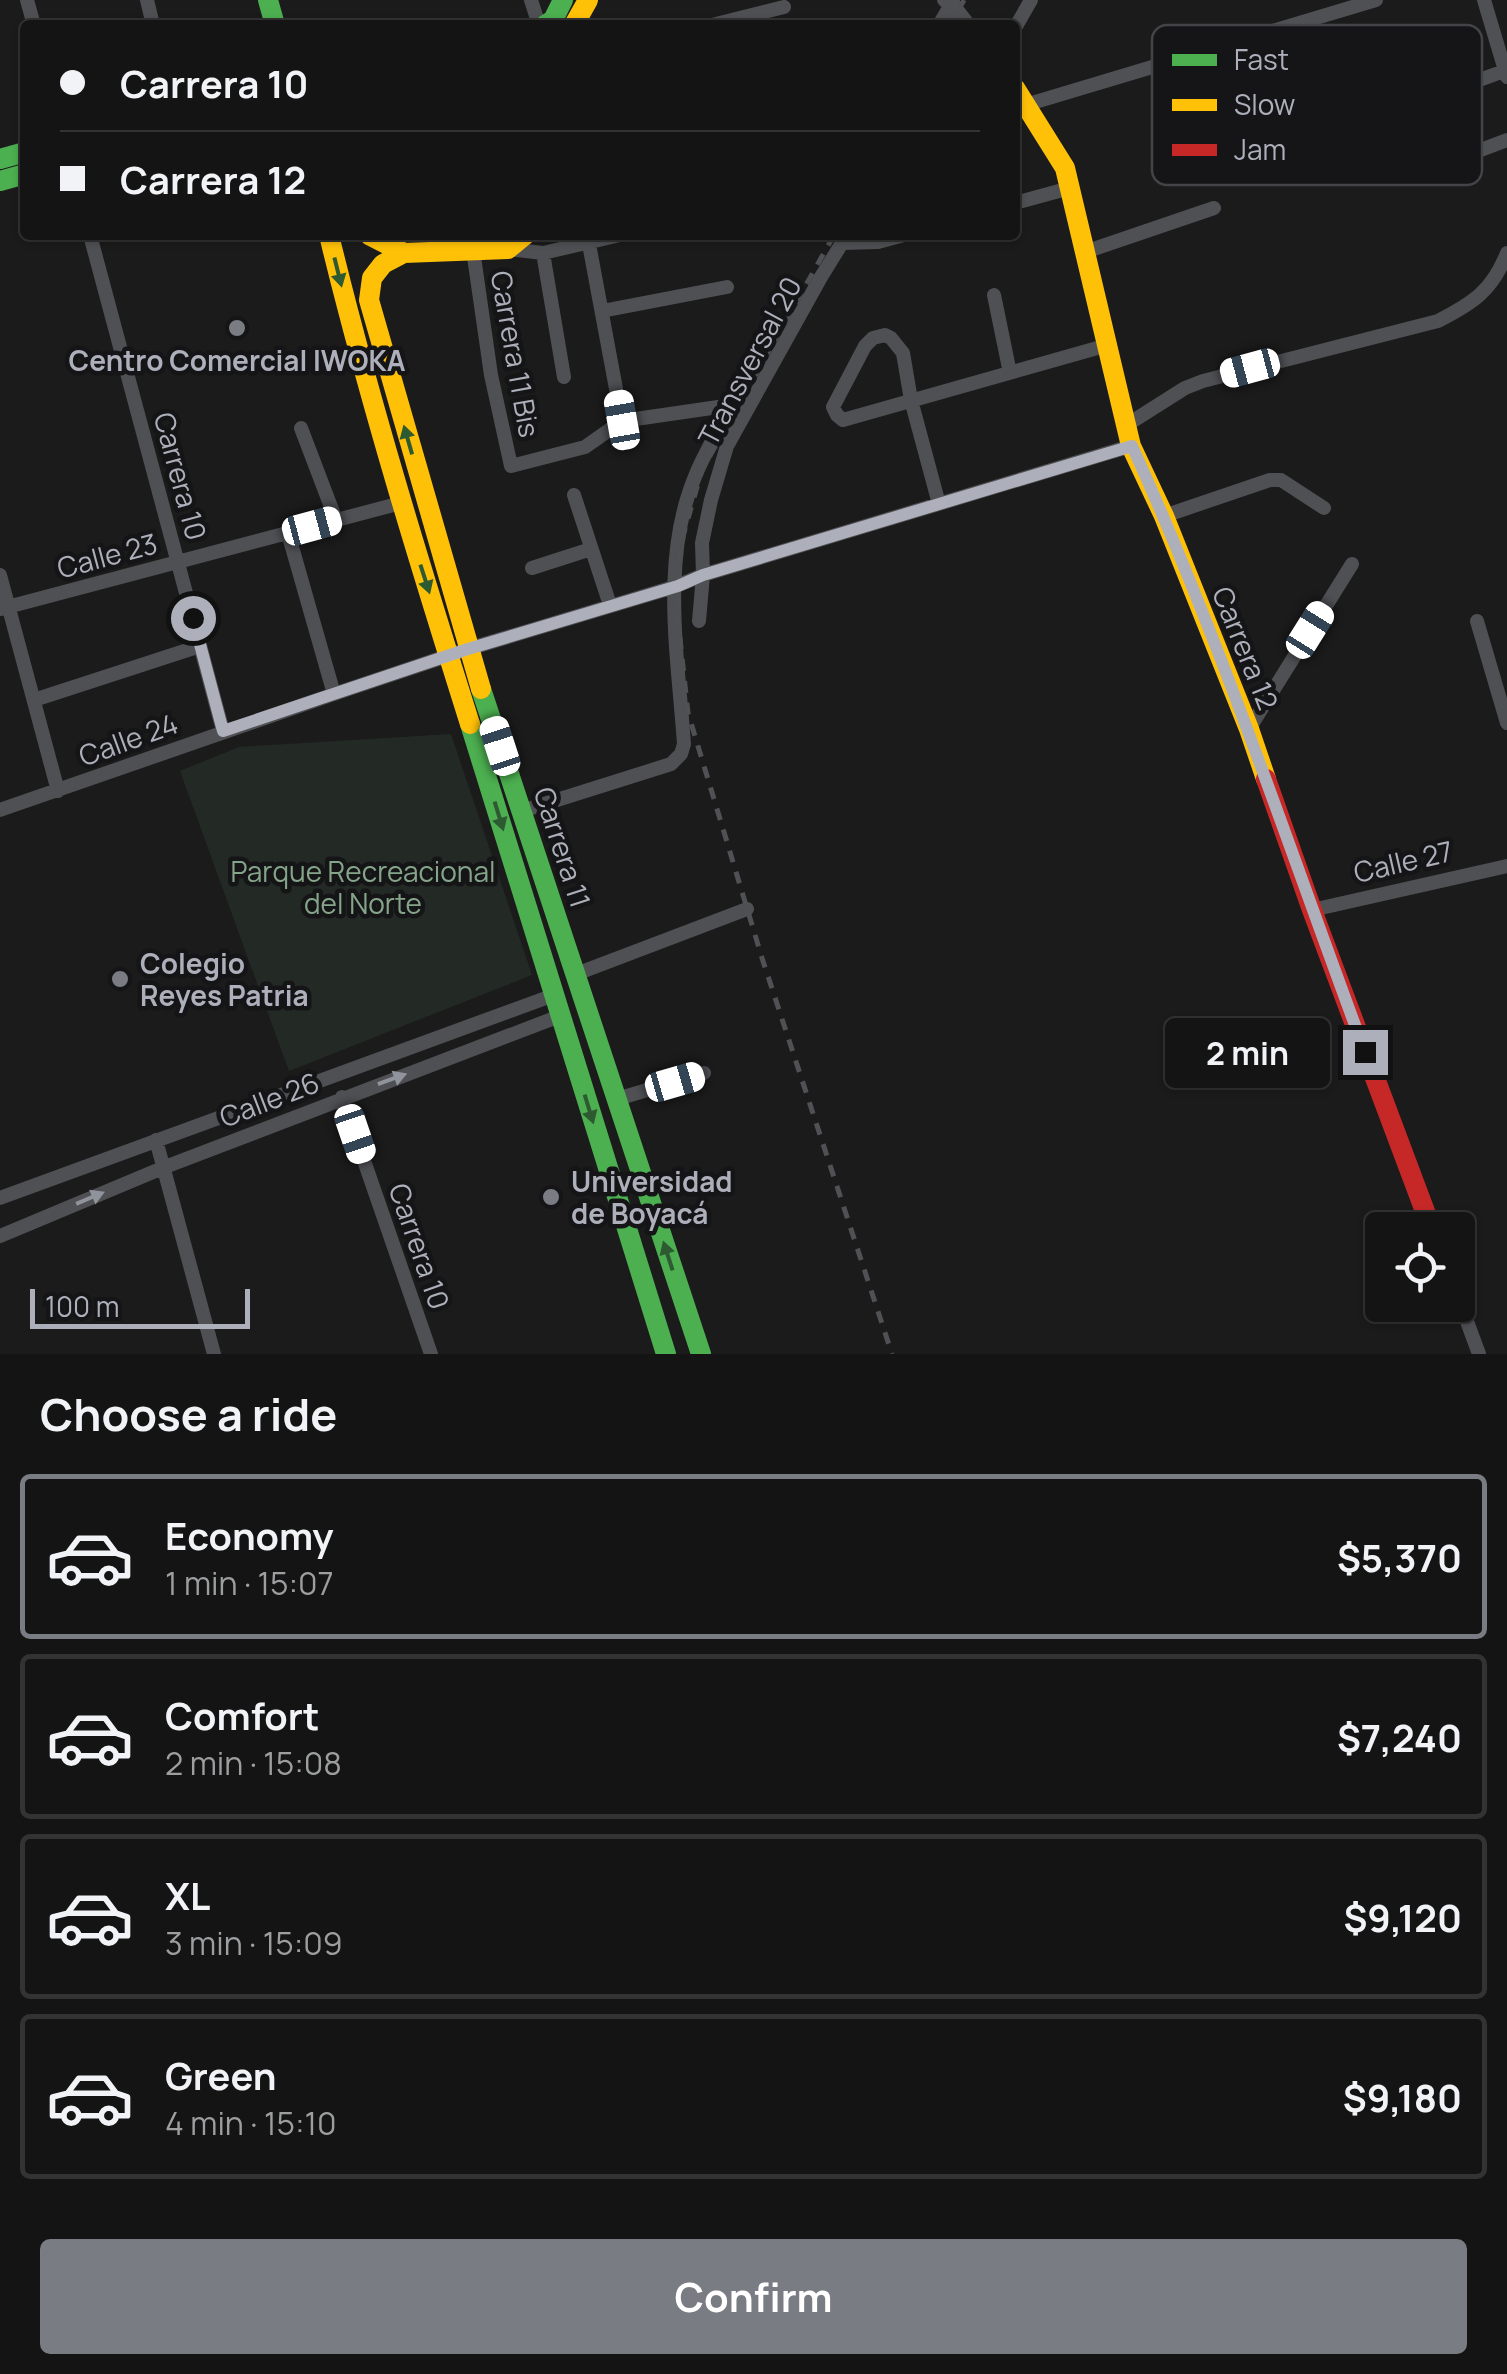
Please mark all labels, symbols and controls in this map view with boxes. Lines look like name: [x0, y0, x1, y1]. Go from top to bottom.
legend: [1152, 25, 1482, 185]
text: Fast: [1234, 40, 1289, 78]
text: Carrera 10: [120, 57, 309, 109]
text: Slow: [1234, 85, 1295, 123]
text: Jam: [1234, 130, 1286, 168]
text: Carrera 12: [120, 153, 306, 205]
one-way arrow: [330, 257, 346, 288]
street label: Carrera 11 Bis: [483, 268, 549, 440]
street label: Transversal 20: [689, 270, 809, 452]
marker: Centro Comercial IWOKA: [226, 317, 248, 339]
place label: Centro Comercial IWOKA: [69, 341, 406, 379]
car: [1217, 346, 1283, 390]
car: [602, 388, 642, 452]
street label: Carrera 10: [146, 408, 216, 544]
one-way arrow: [400, 424, 416, 455]
car: [279, 504, 345, 548]
street label: Calle 23: [53, 523, 161, 587]
one-way arrow: [419, 565, 434, 595]
street label: Carrera 12: [1204, 581, 1288, 715]
route start: [171, 596, 216, 641]
car: [1281, 597, 1339, 663]
street label: Calle 24: [73, 704, 183, 774]
car: [476, 713, 524, 779]
street label: Carrera 11: [526, 782, 600, 912]
one-way arrow: [492, 801, 507, 832]
street label: Calle 27: [1350, 831, 1456, 891]
park label: Parque Recreacional del Norte: [231, 852, 495, 922]
place label: Colegio Reyes Patria: [140, 944, 309, 1014]
marker: Colegio Reyes Patria: [109, 968, 131, 990]
callout: 2 min: [1165, 1017, 1330, 1087]
route end: [1343, 1030, 1388, 1075]
text: 2 min: [1206, 1031, 1289, 1075]
car: [642, 1059, 708, 1105]
street label: Calle 26: [214, 1063, 324, 1135]
one-way arrow: [377, 1071, 407, 1086]
one-way arrow: [582, 1094, 597, 1125]
car: [331, 1101, 379, 1167]
place label: Universidad de Boyacá: [571, 1162, 733, 1232]
street label: Carrera 10: [381, 1178, 459, 1314]
marker: Universidad de Boyacá: [540, 1186, 562, 1208]
one-way arrow: [75, 1190, 105, 1206]
map controls: [1365, 1212, 1475, 1322]
button: locate: [1365, 1212, 1475, 1322]
one-way arrow: [660, 1240, 675, 1270]
scale bar: [30, 1284, 250, 1328]
text: 100 m: [45, 1287, 119, 1325]
text: Choose a ride: [40, 1383, 337, 1445]
text: Economy: [165, 1509, 334, 1561]
icon: car: [45, 1512, 135, 1602]
text: $5,370: [1337, 1531, 1462, 1583]
text: 1 min · 15:07: [165, 1561, 334, 1605]
text: Comfort: [165, 1689, 319, 1741]
icon: car: [45, 1692, 135, 1782]
text: $7,240: [1337, 1711, 1462, 1763]
text: 2 min · 15:08: [165, 1741, 342, 1785]
text: XL: [165, 1869, 210, 1921]
icon: car: [45, 1872, 135, 1962]
text: $9,120: [1343, 1891, 1462, 1943]
text: 3 min · 15:09: [165, 1921, 343, 1965]
text: Green: [165, 2049, 277, 2101]
icon: car: [45, 2052, 135, 2142]
text: $9,180: [1343, 2071, 1462, 2123]
text: 4 min · 15:10: [165, 2101, 336, 2145]
button: Confirm: [40, 2239, 1467, 2354]

